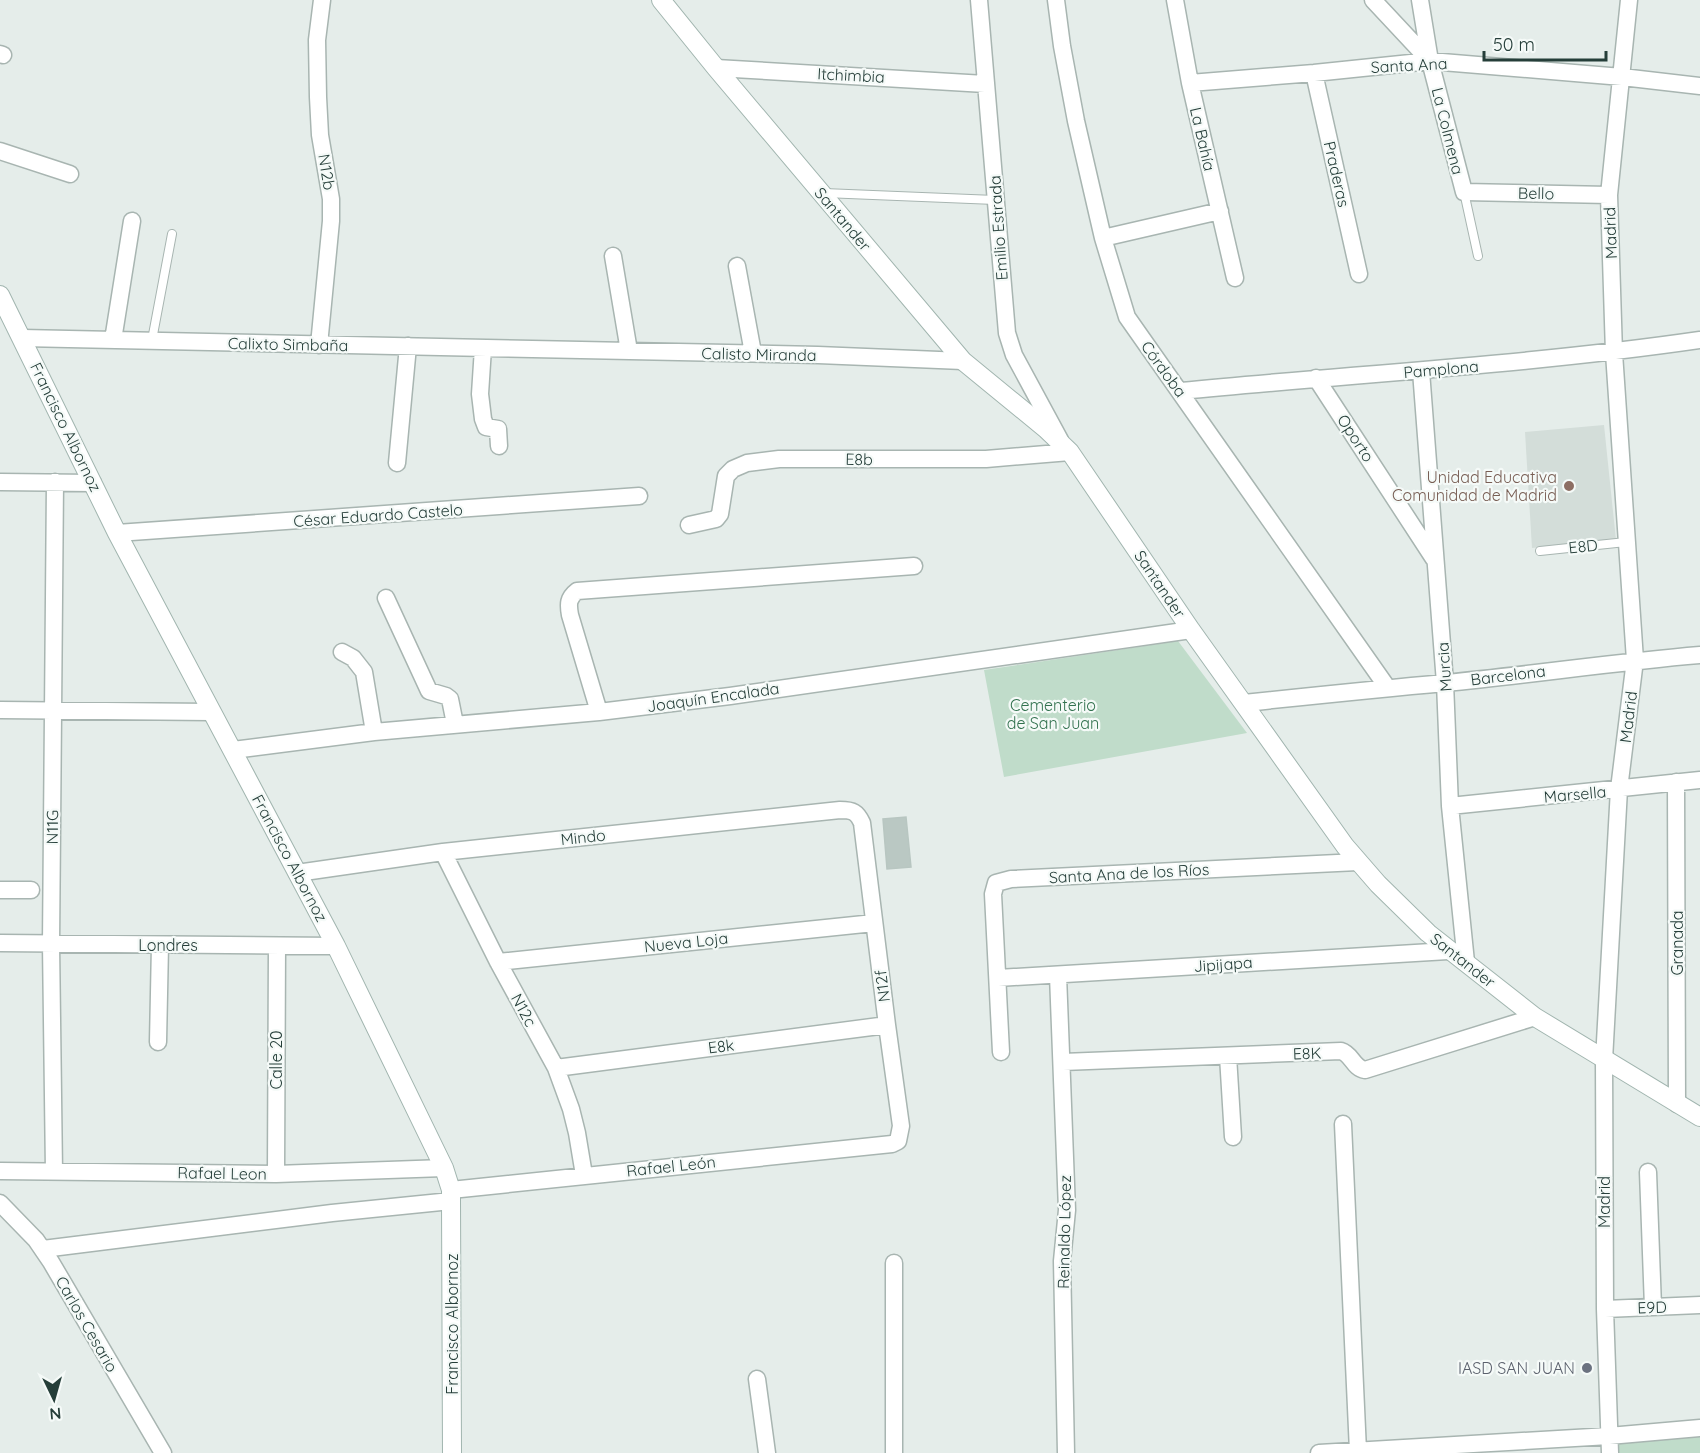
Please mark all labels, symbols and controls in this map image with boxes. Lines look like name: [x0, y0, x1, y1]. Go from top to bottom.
scale bar: [1484, 24, 1606, 62]
text: 50 m: [1493, 33, 1535, 56]
street label: Santa Ana: [1370, 53, 1448, 77]
street label: Itchimbia: [817, 63, 885, 87]
street label: La Colmena: [1428, 85, 1468, 177]
street label: La Bahía: [1186, 105, 1220, 173]
street label: Praderas: [1320, 139, 1354, 209]
street label: N12b: [314, 153, 340, 191]
street label: Emilio Estrada: [984, 175, 1012, 281]
street label: Santander: [811, 183, 875, 255]
street label: Bello: [1518, 183, 1554, 203]
street label: Madrid: [1599, 207, 1621, 259]
street label: Calixto Simbaña: [228, 333, 348, 355]
street label: Córdoba: [1137, 337, 1191, 401]
street label: Calisto Miranda: [701, 343, 817, 365]
street label: Pamplona: [1402, 356, 1480, 382]
street label: Francisco Albornoz: [26, 359, 106, 495]
street label: Oporto: [1333, 410, 1379, 466]
street label: E8b: [845, 449, 873, 469]
place label: Unidad Educativa Comunidad de Madrid: [1392, 467, 1557, 505]
marker: Unidad Educativa Comunidad de Madrid: [1562, 479, 1576, 493]
street label: César Eduardo Castelo: [293, 499, 463, 531]
street label: E8D: [1567, 535, 1599, 557]
street label: Santander: [1130, 546, 1190, 622]
street label: Murcia: [1432, 642, 1456, 692]
street label: Barcelona: [1469, 660, 1547, 690]
street label: Joaquín Encalada: [646, 678, 780, 716]
street label: Madrid: [1615, 690, 1641, 744]
park label: Cementerio de San Juan: [1007, 695, 1099, 733]
street label: Marsella: [1543, 781, 1607, 807]
street label: Francisco Albornoz: [248, 791, 332, 925]
street label: N11G: [42, 810, 62, 844]
street label: Mindo: [559, 825, 607, 849]
street label: Santa Ana de los Ríos: [1048, 859, 1210, 887]
street label: Granada: [1667, 910, 1687, 976]
street label: Nueva Loja: [643, 928, 729, 956]
street label: Santander: [1426, 928, 1500, 992]
street label: Londres: [138, 935, 198, 955]
street label: Jipijapa: [1193, 952, 1253, 976]
street label: N12f: [870, 969, 894, 1003]
street label: N12c: [507, 990, 541, 1030]
street label: Calle 20: [266, 1030, 286, 1090]
street label: E8k: [707, 1034, 735, 1058]
street label: E8K: [1292, 1043, 1322, 1063]
street label: Rafael León: [625, 1151, 717, 1181]
street label: Rafael Leon: [177, 1162, 267, 1184]
street label: Reinaldo López: [1053, 1175, 1075, 1289]
street label: Madrid: [1594, 1176, 1614, 1228]
street label: Francisco Albornoz: [442, 1253, 462, 1395]
street label: Carlos Cesario: [51, 1272, 123, 1376]
street label: E9D: [1637, 1296, 1667, 1318]
place label: IASD SAN JUAN: [1458, 1358, 1575, 1378]
marker: IASD SAN JUAN: [1580, 1361, 1594, 1375]
north arrow: [24, 1369, 84, 1429]
text: N: [49, 1403, 62, 1424]

